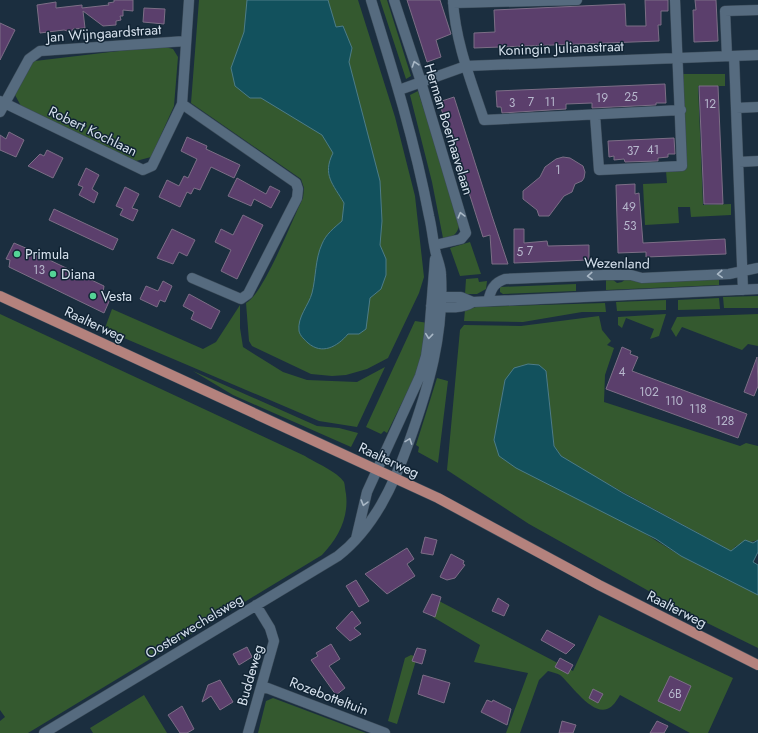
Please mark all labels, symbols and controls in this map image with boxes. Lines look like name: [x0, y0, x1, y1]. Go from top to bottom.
street label: Jan Wijngaardstraat: [44, 19, 163, 47]
street label: Koningin Julianastraat: [498, 36, 625, 60]
one-way arrow: [411, 61, 420, 68]
street label: Herman Boerhaavelaan: [419, 61, 479, 197]
house number: 25: [624, 88, 638, 106]
house number: 19: [596, 89, 608, 107]
house number: 7: [528, 93, 535, 111]
house number: 11: [545, 93, 555, 111]
house number: 3: [509, 94, 516, 112]
house number: 12: [704, 95, 716, 113]
street label: Robert Kochlaan: [45, 101, 141, 161]
house number: 41: [647, 141, 659, 159]
house number: 37: [627, 142, 640, 160]
house number: 1: [555, 161, 561, 179]
house number: 49: [622, 198, 636, 216]
one-way arrow: [457, 212, 466, 219]
house number: 53: [623, 217, 637, 235]
house number: 7: [527, 242, 534, 260]
house number: 5: [517, 243, 524, 261]
place label: Primula: [25, 244, 69, 264]
marker: Primula: [12, 249, 22, 259]
street label: Wezenland: [584, 252, 650, 274]
house number: 13: [33, 261, 45, 279]
place label: Diana: [61, 264, 95, 284]
marker: Diana: [48, 269, 58, 279]
one-way arrow: [717, 270, 723, 278]
one-way arrow: [587, 271, 593, 280]
place label: Vesta: [101, 286, 132, 306]
marker: Vesta: [88, 291, 98, 301]
street label: Raalterweg: [61, 301, 129, 347]
one-way arrow: [425, 333, 434, 339]
house number: 4: [619, 363, 626, 381]
house number: 102: [639, 383, 659, 401]
house number: 110: [665, 392, 683, 410]
house number: 118: [689, 400, 707, 418]
house number: 128: [716, 412, 734, 430]
street label: Raalterweg: [355, 437, 423, 483]
one-way arrow: [405, 438, 413, 445]
one-way arrow: [360, 500, 369, 507]
street label: Raalterweg: [644, 585, 710, 633]
street label: Oosterwechelsweg: [141, 589, 247, 663]
street label: Buddeweg: [232, 642, 268, 708]
street label: Rozebotteltuin: [287, 672, 371, 720]
house number: 6B: [668, 685, 682, 703]

